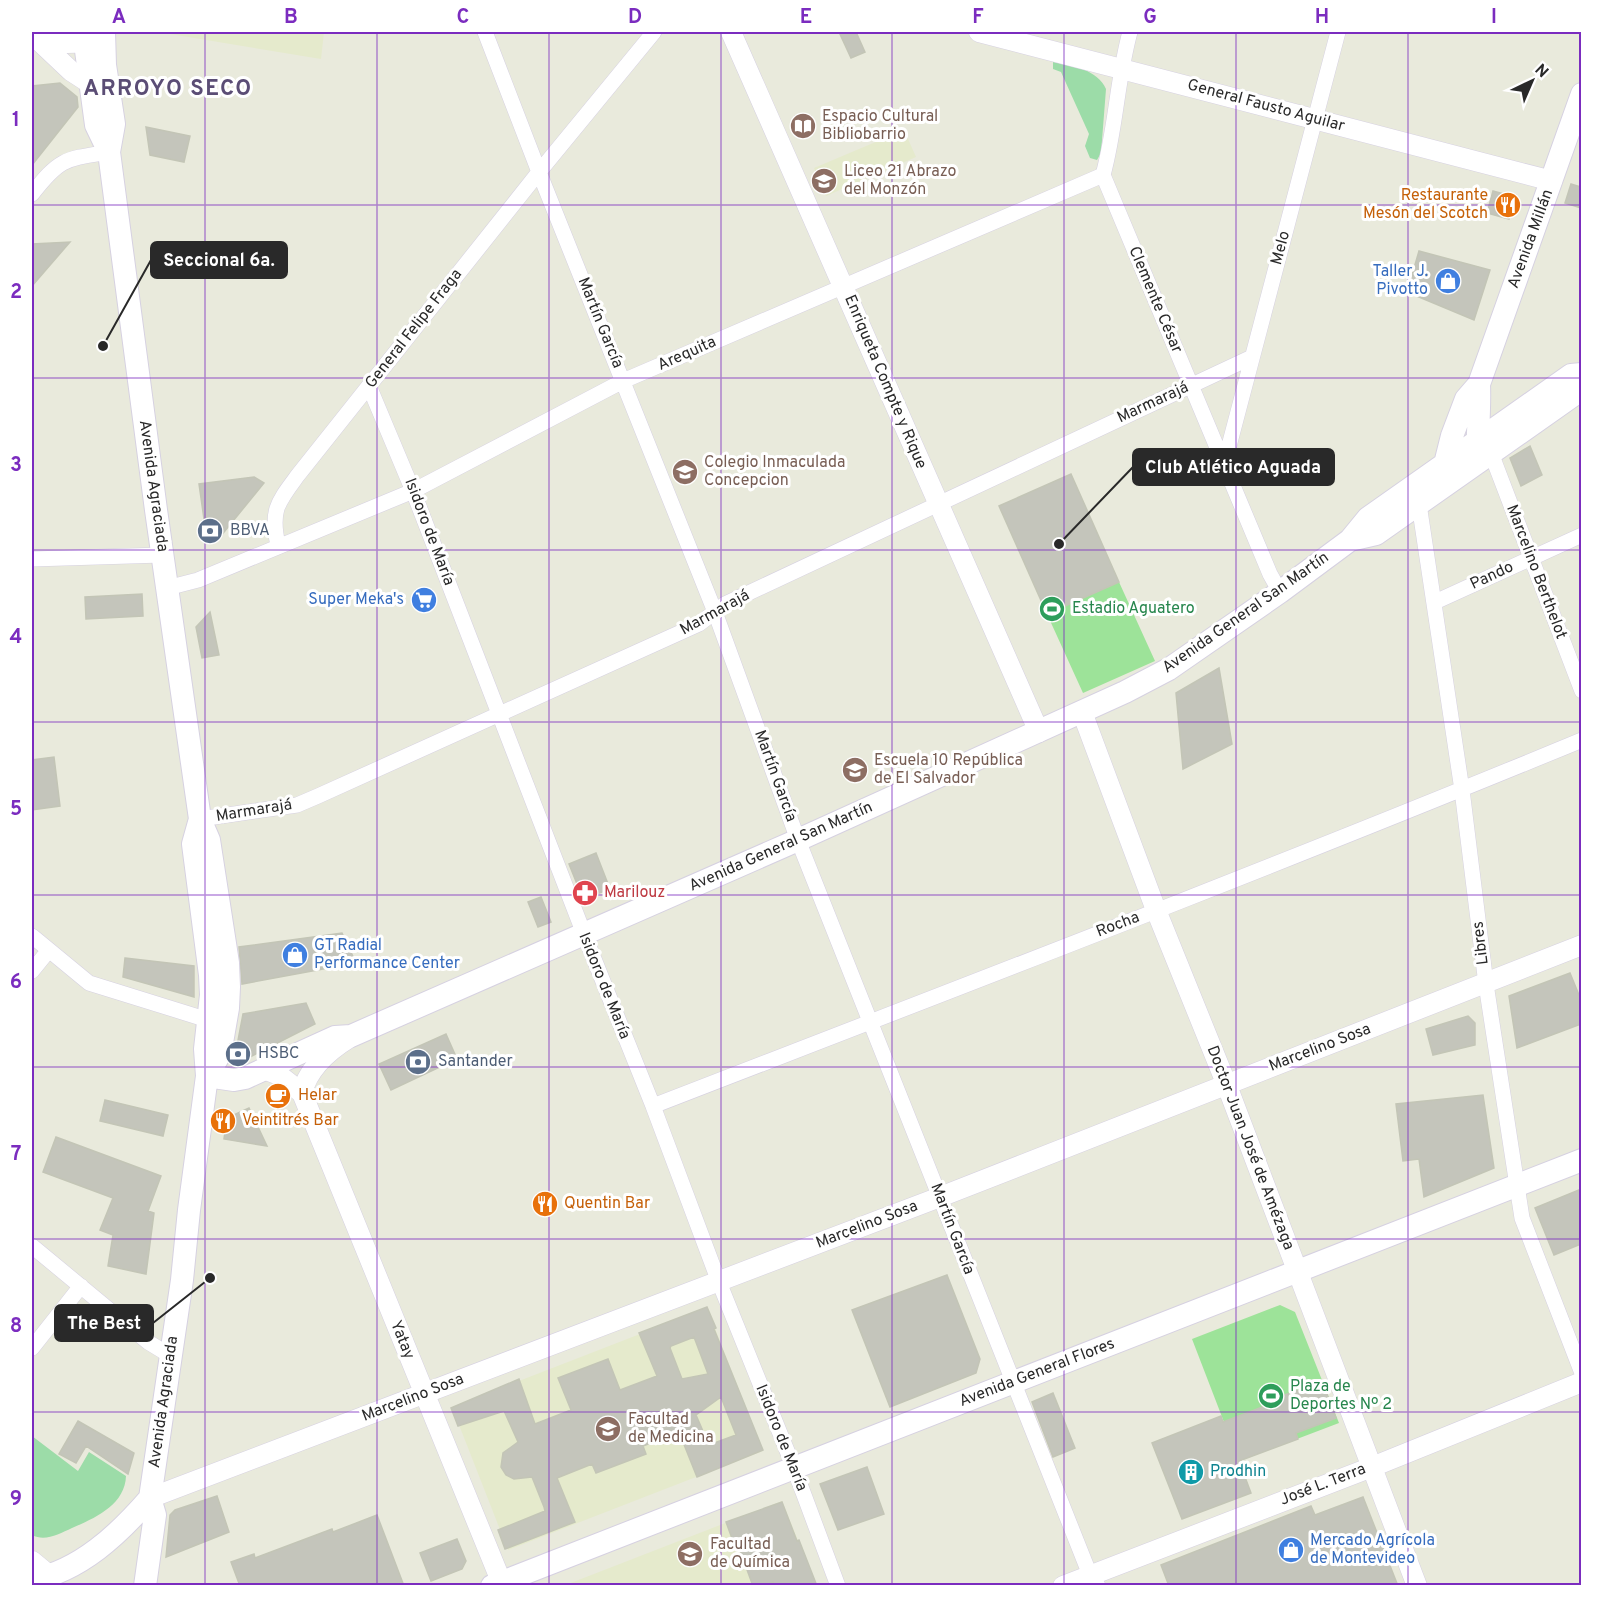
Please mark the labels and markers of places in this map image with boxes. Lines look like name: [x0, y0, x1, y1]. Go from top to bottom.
place label: Espacio Cultural Bibliobarrio: [822, 107, 938, 145]
library icon: Espacio Cultural Bibliobarrio: [788, 111, 818, 141]
place label: Liceo 21 Abrazo del Monzón: [844, 162, 957, 200]
school or university icon: Liceo 21 Abrazo del Monzón: [809, 166, 839, 196]
place label: Restaurante Mesón del Scotch: [1363, 186, 1488, 224]
restaurant icon: Restaurante Mesón del Scotch: [1493, 190, 1523, 220]
callout: Seccional 6a.: [151, 242, 287, 278]
place label: Taller J. Pivotto: [1372, 262, 1428, 300]
shop icon: Taller J. Pivotto: [1433, 266, 1463, 296]
callout: Club Atlético Aguada: [1133, 449, 1334, 485]
place label: Colegio Inmaculada Concepcion: [704, 453, 845, 491]
school or university icon: Colegio Inmaculada Concepcion: [670, 457, 700, 487]
bank icon: BBVA: [195, 516, 225, 546]
place label: BBVA: [230, 521, 270, 541]
supermarket icon: Super Meka's: [409, 585, 439, 615]
place label: Super Meka's: [308, 590, 404, 610]
sports icon: Estadio Aguatero: [1037, 594, 1067, 624]
place label: Estadio Aguatero: [1072, 599, 1195, 619]
place label: Escuela 10 República de El Salvador: [874, 751, 1023, 789]
school or university icon: Escuela 10 República de El Salvador: [840, 755, 870, 785]
pharmacy icon: Marilouz: [570, 878, 600, 908]
place label: Marilouz: [604, 883, 665, 903]
place label: GT Radial Performance Center: [314, 936, 460, 974]
shop icon: GT Radial Performance Center: [280, 940, 310, 970]
bank icon: HSBC: [223, 1039, 253, 1069]
place label: HSBC: [258, 1044, 299, 1064]
bank icon: Santander: [403, 1047, 433, 1077]
place label: Santander: [438, 1052, 513, 1072]
cafe icon: Helar: [263, 1081, 293, 1111]
place label: Helar: [298, 1086, 337, 1106]
restaurant icon: Veintitrés Bar: [208, 1106, 238, 1136]
place label: Veintitrés Bar: [242, 1111, 339, 1131]
restaurant icon: Quentin Bar: [530, 1189, 560, 1219]
place label: Quentin Bar: [564, 1194, 650, 1214]
callout: The Best: [55, 1305, 153, 1341]
place label: Plaza de Deportes Nº 2: [1290, 1377, 1392, 1415]
sports icon: Plaza de Deportes Nº 2: [1256, 1381, 1286, 1411]
place label: Facultad de Medicina: [628, 1410, 714, 1448]
school or university icon: Facultad de Medicina: [593, 1414, 623, 1444]
building icon: Prodhin: [1176, 1457, 1206, 1487]
place label: Prodhin: [1210, 1462, 1266, 1482]
place label: Mercado Agrícola de Montevideo: [1310, 1531, 1435, 1569]
place label: Facultad de Química: [710, 1535, 790, 1573]
shop icon: Mercado Agrícola de Montevideo: [1276, 1535, 1306, 1565]
school or university icon: Facultad de Química: [675, 1539, 705, 1569]

